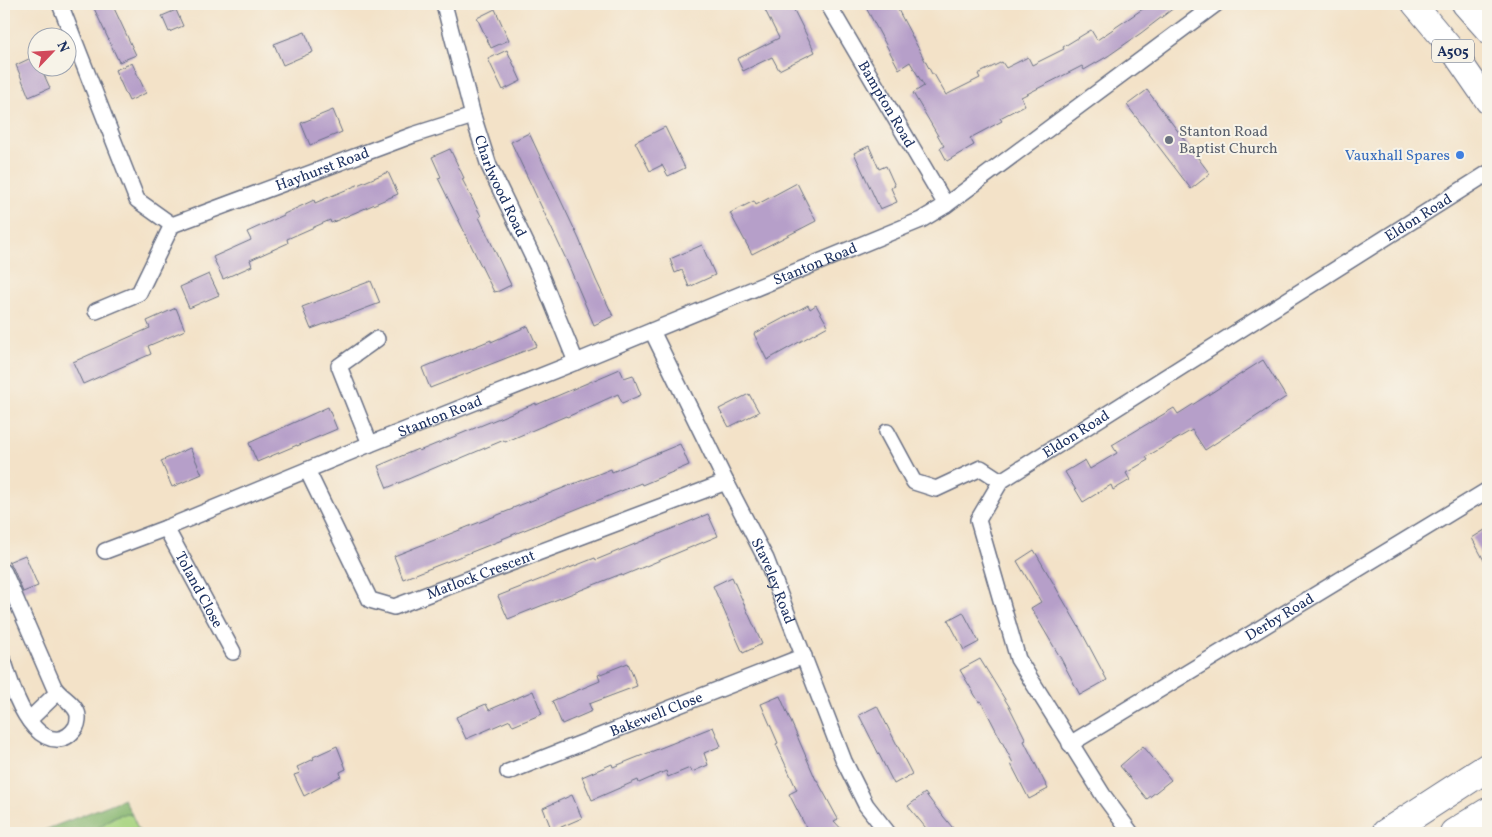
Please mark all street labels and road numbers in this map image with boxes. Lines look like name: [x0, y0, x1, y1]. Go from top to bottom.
road number: A505: [1432, 40, 1474, 62]
street label: Bampton Road: [852, 57, 919, 152]
street label: Charlwood Road: [468, 133, 531, 241]
street label: Hayhurst Road: [273, 143, 373, 197]
street label: Eldon Road: [1381, 189, 1457, 248]
street label: Stanton Road: [770, 238, 861, 292]
street label: Stanton Road: [395, 391, 486, 444]
street label: Eldon Road: [1039, 406, 1114, 464]
street label: Staveley Road: [745, 535, 799, 628]
street label: Matlock Crescent: [424, 546, 538, 606]
street label: Toland Close: [169, 548, 227, 632]
street label: Derby Road: [1242, 589, 1319, 647]
street label: Bakewell Close: [607, 688, 706, 743]

